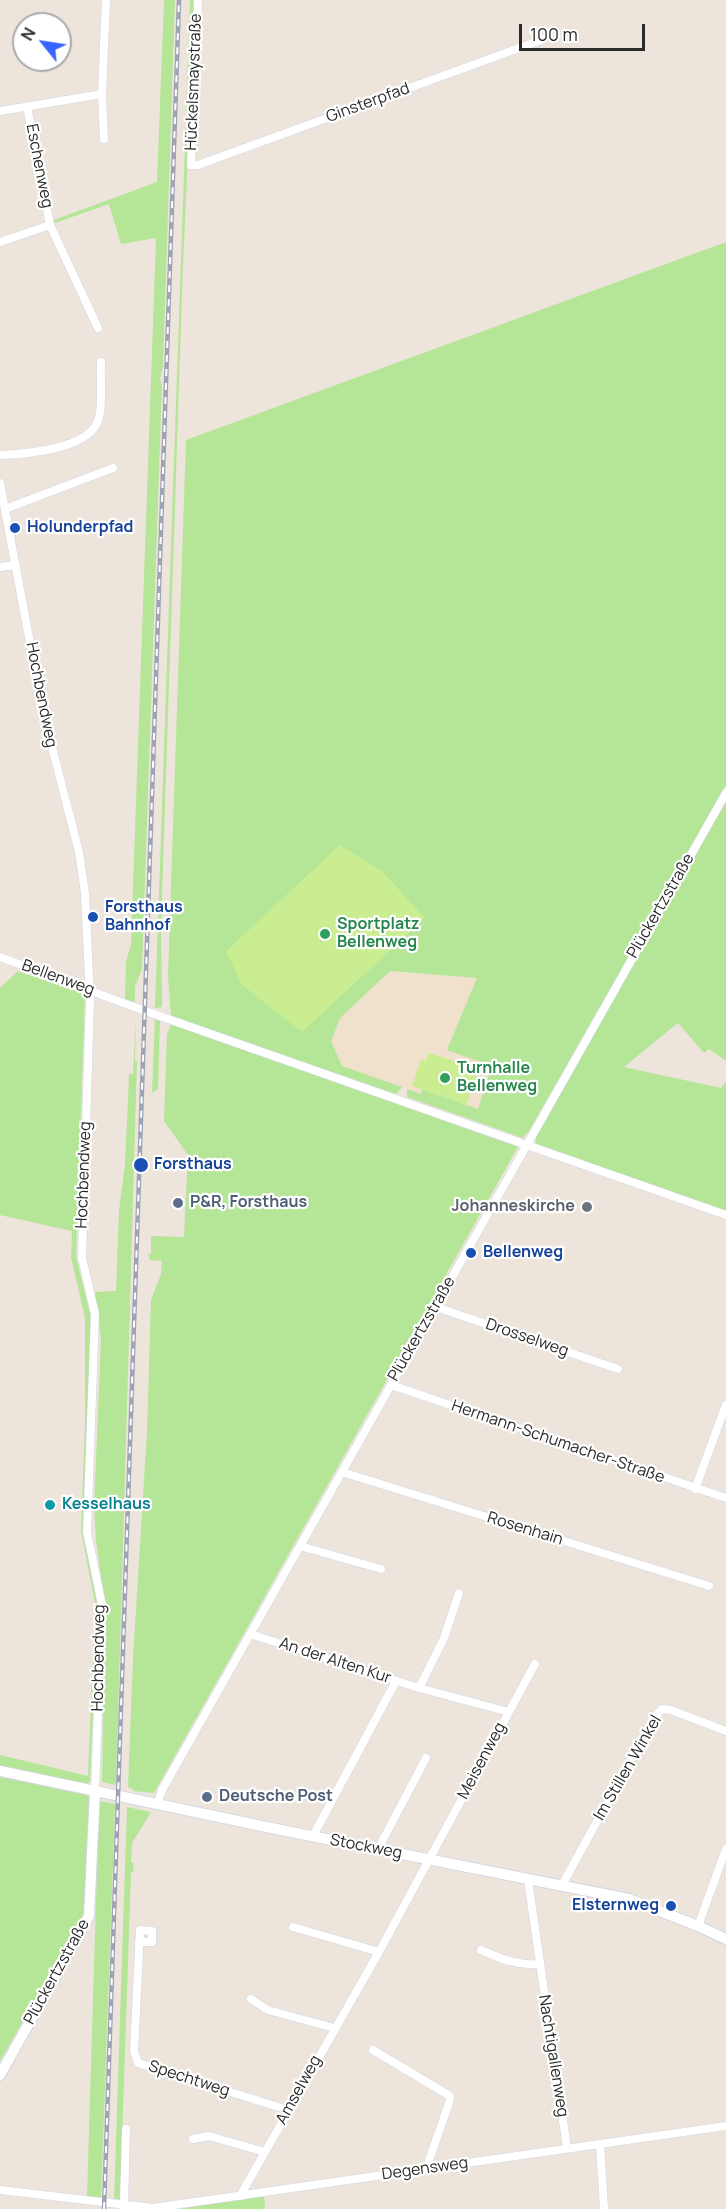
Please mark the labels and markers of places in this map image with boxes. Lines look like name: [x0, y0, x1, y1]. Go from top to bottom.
place label: Holunderpfad: [27, 518, 133, 538]
marker: Holunderpfad: [8, 521, 22, 535]
place label: Forsthaus Bahnhof: [105, 898, 183, 936]
marker: Forsthaus Bahnhof: [86, 910, 100, 924]
place label: Sportplatz Bellenweg: [337, 915, 420, 953]
marker: Sportplatz Bellenweg: [318, 927, 332, 941]
place label: Turnhalle Bellenweg: [457, 1059, 537, 1097]
marker: Turnhalle Bellenweg: [438, 1071, 452, 1085]
place label: Forsthaus: [154, 1155, 232, 1175]
marker: Forsthaus: [132, 1156, 150, 1174]
place label: P&R, Forsthaus: [190, 1193, 307, 1213]
marker: P&R, Forsthaus: [171, 1196, 185, 1210]
place label: Johanneskirche: [452, 1197, 575, 1217]
marker: Johanneskirche: [580, 1200, 594, 1214]
place label: Bellenweg: [483, 1243, 563, 1263]
marker: Bellenweg: [464, 1246, 478, 1260]
place label: Kesselhaus: [62, 1495, 151, 1515]
marker: Kesselhaus: [43, 1498, 57, 1512]
place label: Deutsche Post: [219, 1787, 333, 1807]
marker: Deutsche Post: [200, 1790, 214, 1804]
place label: Elsternweg: [572, 1896, 659, 1916]
marker: Elsternweg: [664, 1899, 678, 1913]

